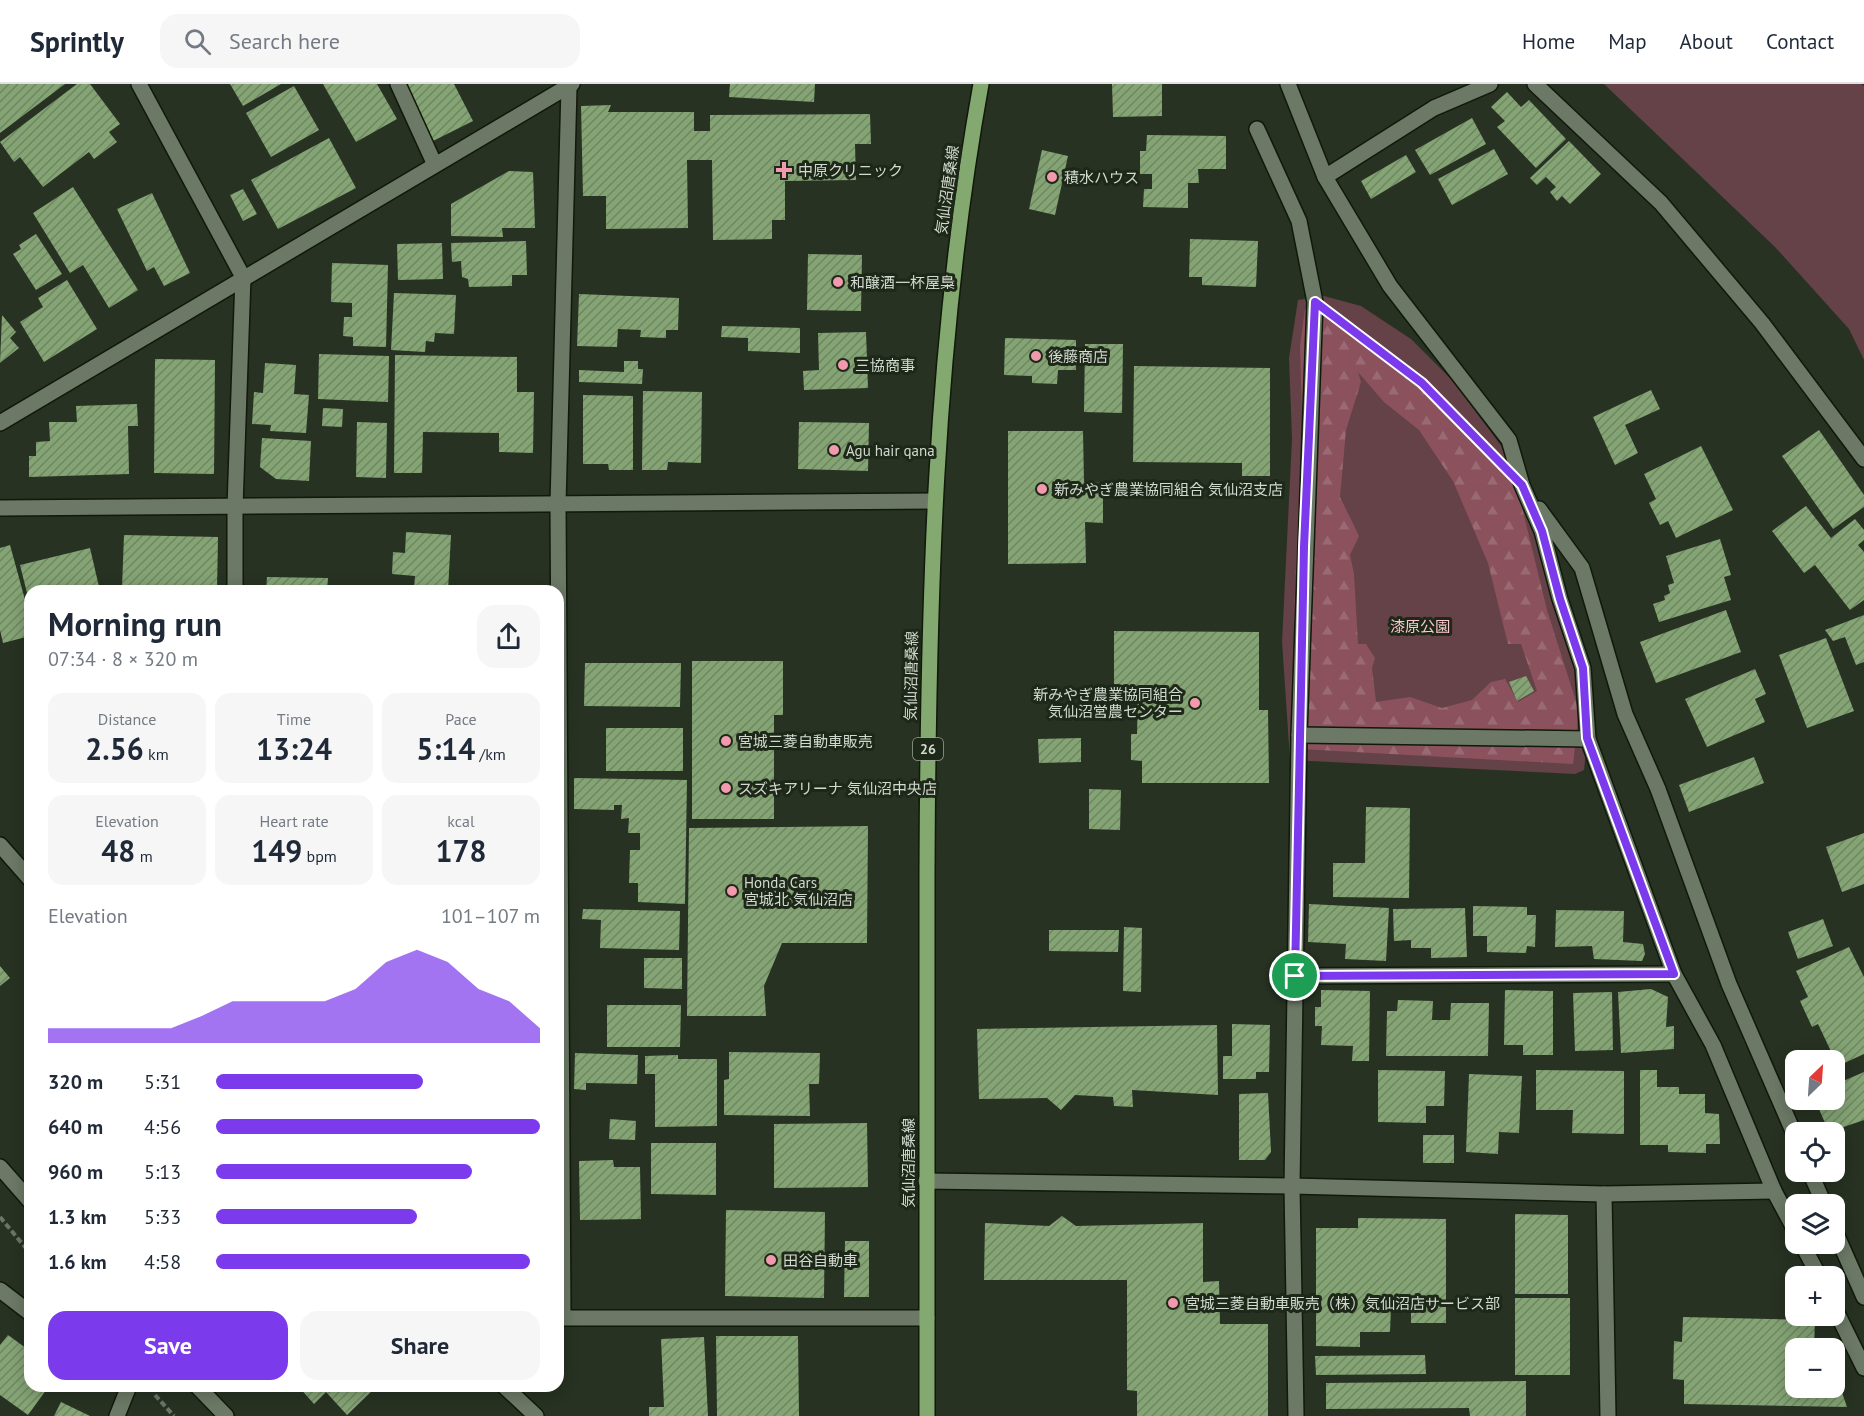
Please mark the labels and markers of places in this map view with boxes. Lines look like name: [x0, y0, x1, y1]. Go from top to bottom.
marker: 中原クリニック: [775, 161, 793, 179]
place label: 中原クリニック: [798, 161, 903, 180]
place label: 積水ハウス: [1064, 168, 1139, 187]
marker: 積水ハウス: [1045, 170, 1059, 184]
place label: 和醸酒一杯屋梟: [850, 273, 955, 292]
marker: 和醸酒一杯屋梟: [831, 275, 845, 289]
place label: 後藤商店: [1048, 347, 1108, 366]
marker: 後藤商店: [1029, 349, 1043, 363]
place label: 三協商事: [855, 356, 915, 375]
marker: 三協商事: [836, 358, 850, 372]
place label: Agu hair qana: [846, 441, 935, 460]
marker: Agu hair qana: [827, 443, 841, 457]
place label: 新みやぎ農業協同組合 気仙沼支店: [1054, 480, 1283, 499]
marker: 新みやぎ農業協同組合 気仙沼支店: [1035, 482, 1049, 496]
place label: 新みやぎ農業協同組合 気仙沼営農センター: [1033, 685, 1183, 721]
marker: 新みやぎ農業協同組合 気仙沼営農センター: [1188, 696, 1202, 710]
place label: 宮城三菱自動車販売: [738, 732, 873, 751]
marker: 宮城三菱自動車販売: [719, 734, 733, 748]
place label: スズキアリーナ 気仙沼中央店: [738, 779, 937, 798]
marker: スズキアリーナ 気仙沼中央店: [719, 781, 733, 795]
place label: Honda Cars 宮城北 気仙沼店: [744, 873, 853, 909]
marker: Honda Cars 宮城北 気仙沼店: [725, 884, 739, 898]
pin: [1269, 950, 1320, 1001]
place label: 田谷自動車: [783, 1251, 858, 1270]
marker: 田谷自動車: [764, 1253, 778, 1267]
place label: 宮城三菱自動車販売（株）気仙沼店サービス部: [1185, 1294, 1500, 1313]
marker: 宮城三菱自動車販売（株）気仙沼店サービス部: [1166, 1296, 1180, 1310]

